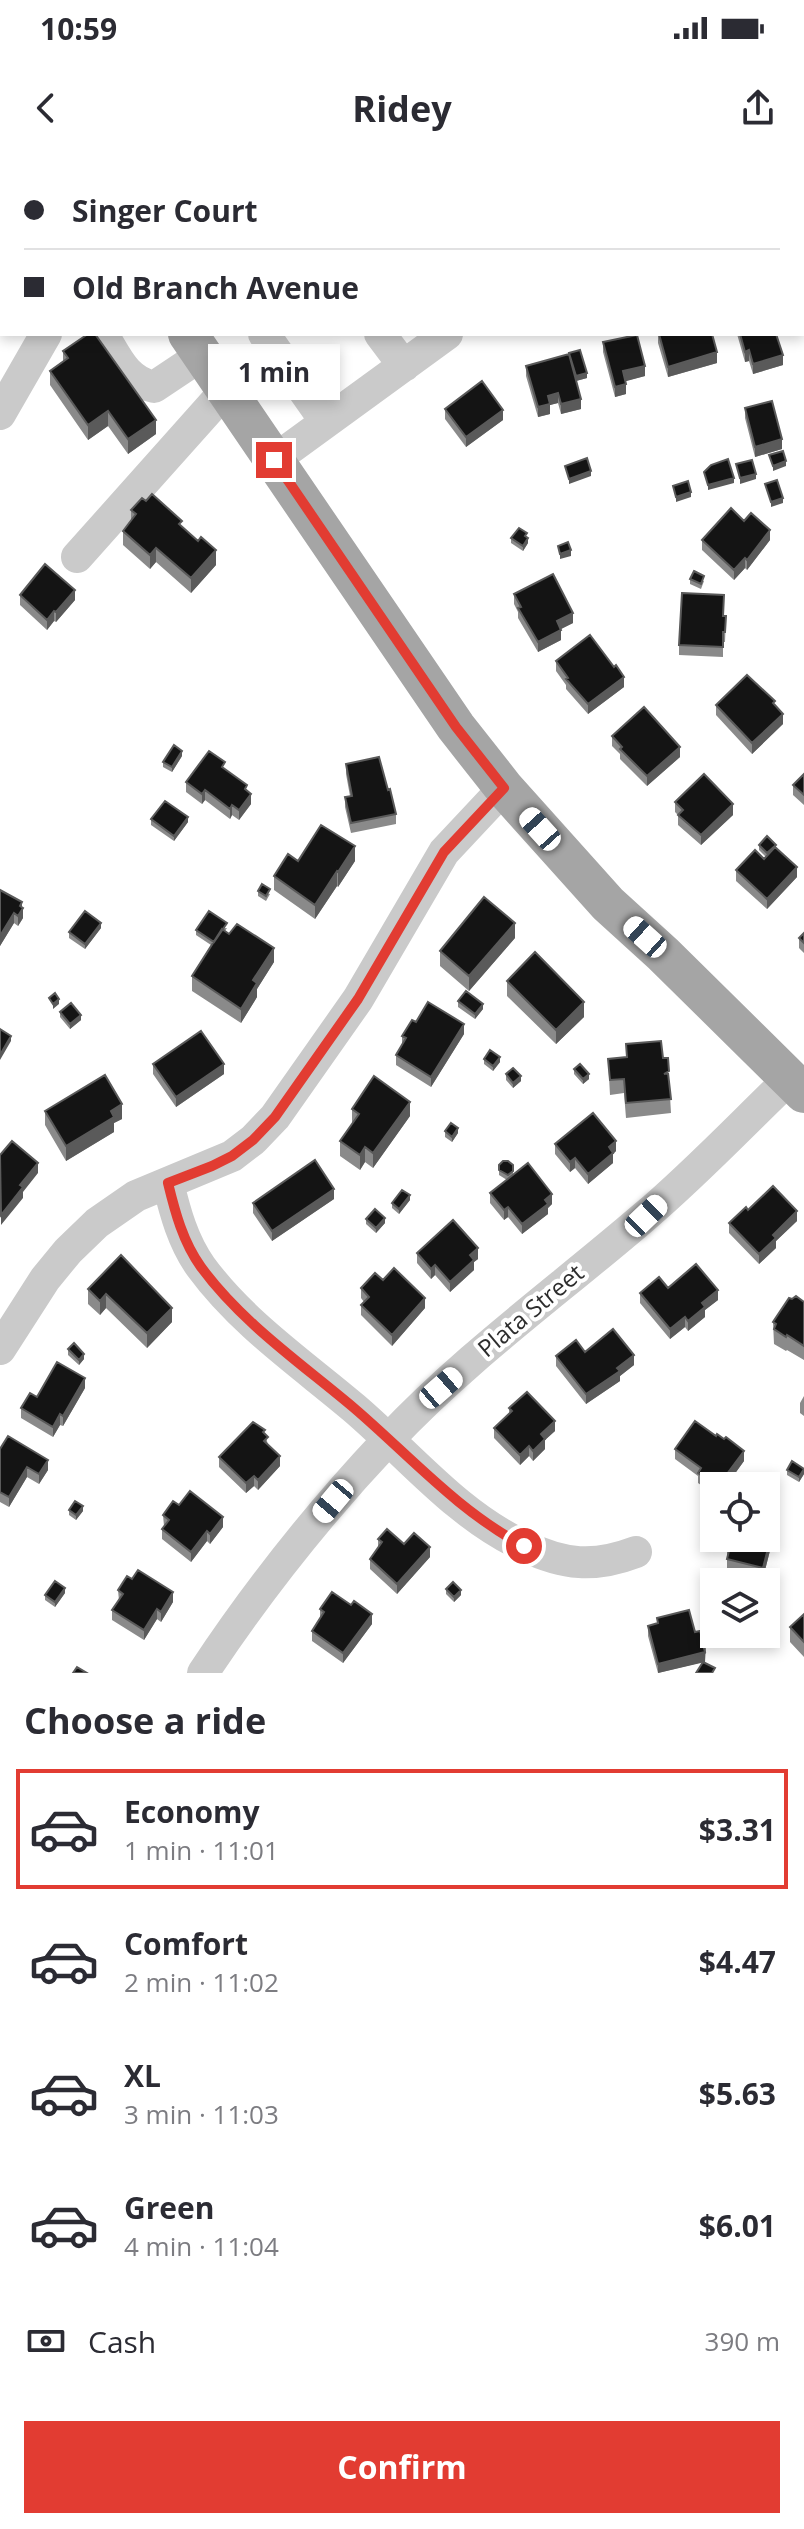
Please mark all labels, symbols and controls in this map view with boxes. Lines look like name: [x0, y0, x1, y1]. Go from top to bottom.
text: 10:59: [40, 8, 117, 49]
text: Ridey: [352, 84, 452, 133]
icon: back: [24, 86, 68, 130]
icon: share: [736, 86, 780, 130]
text: Singer Court: [72, 190, 258, 231]
text: Old Branch Avenue: [72, 267, 359, 308]
callout: 1 min: [208, 344, 340, 400]
text: 1 min: [238, 354, 310, 390]
route end: [256, 442, 292, 478]
car: [515, 803, 565, 855]
car: [619, 912, 671, 962]
car: [620, 1191, 672, 1241]
street label: Plata Street: [470, 1256, 590, 1364]
car: [415, 1363, 467, 1413]
map controls: [700, 1472, 780, 1648]
button: locate: [700, 1472, 780, 1552]
car: [308, 1475, 358, 1527]
route start: [506, 1528, 542, 1564]
button: layers: [700, 1568, 780, 1648]
text: Choose a ride: [24, 1696, 266, 1745]
text: Economy: [124, 1791, 260, 1832]
icon: car: [28, 1793, 100, 1865]
text: $3.31: [699, 1809, 776, 1850]
text: 1 min · 11:01: [124, 1832, 279, 1868]
text: Comfort: [124, 1923, 248, 1964]
icon: car: [28, 1925, 100, 1997]
text: $4.47: [699, 1941, 776, 1982]
text: 2 min · 11:02: [124, 1964, 279, 2000]
text: XL: [124, 2055, 161, 2096]
icon: car: [28, 2057, 100, 2129]
text: $5.63: [699, 2073, 776, 2114]
text: 3 min · 11:03: [124, 2096, 279, 2132]
text: Green: [124, 2187, 215, 2228]
icon: car: [28, 2189, 100, 2261]
text: $6.01: [699, 2205, 776, 2246]
text: 4 min · 11:04: [124, 2228, 279, 2264]
icon: cash: [24, 2319, 68, 2363]
text: Cash: [88, 2321, 156, 2362]
text: 390 m: [705, 2323, 780, 2359]
button: Confirm: [24, 2421, 780, 2513]

